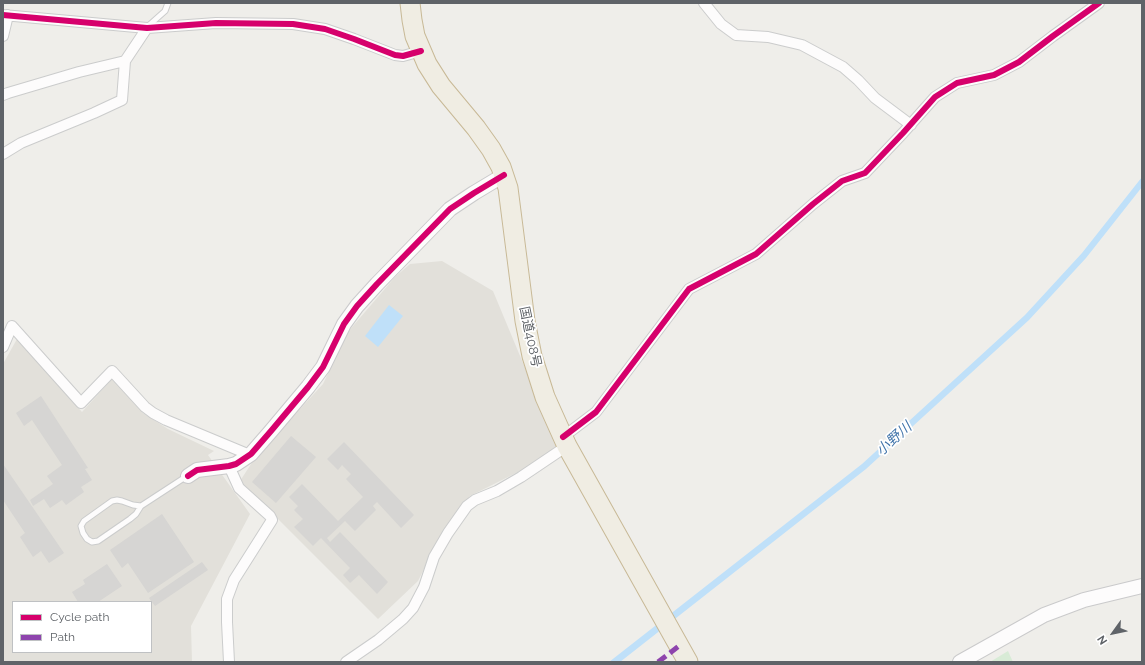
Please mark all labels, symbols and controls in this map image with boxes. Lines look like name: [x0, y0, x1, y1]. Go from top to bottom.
street label: 国道408号: [516, 305, 544, 369]
water label: 小野川: [873, 419, 915, 459]
legend: [12, 601, 152, 653]
text: Cycle path: [50, 610, 109, 624]
north arrow: [1093, 613, 1133, 653]
text: Path: [50, 630, 75, 644]
text: N: [1095, 633, 1110, 647]

